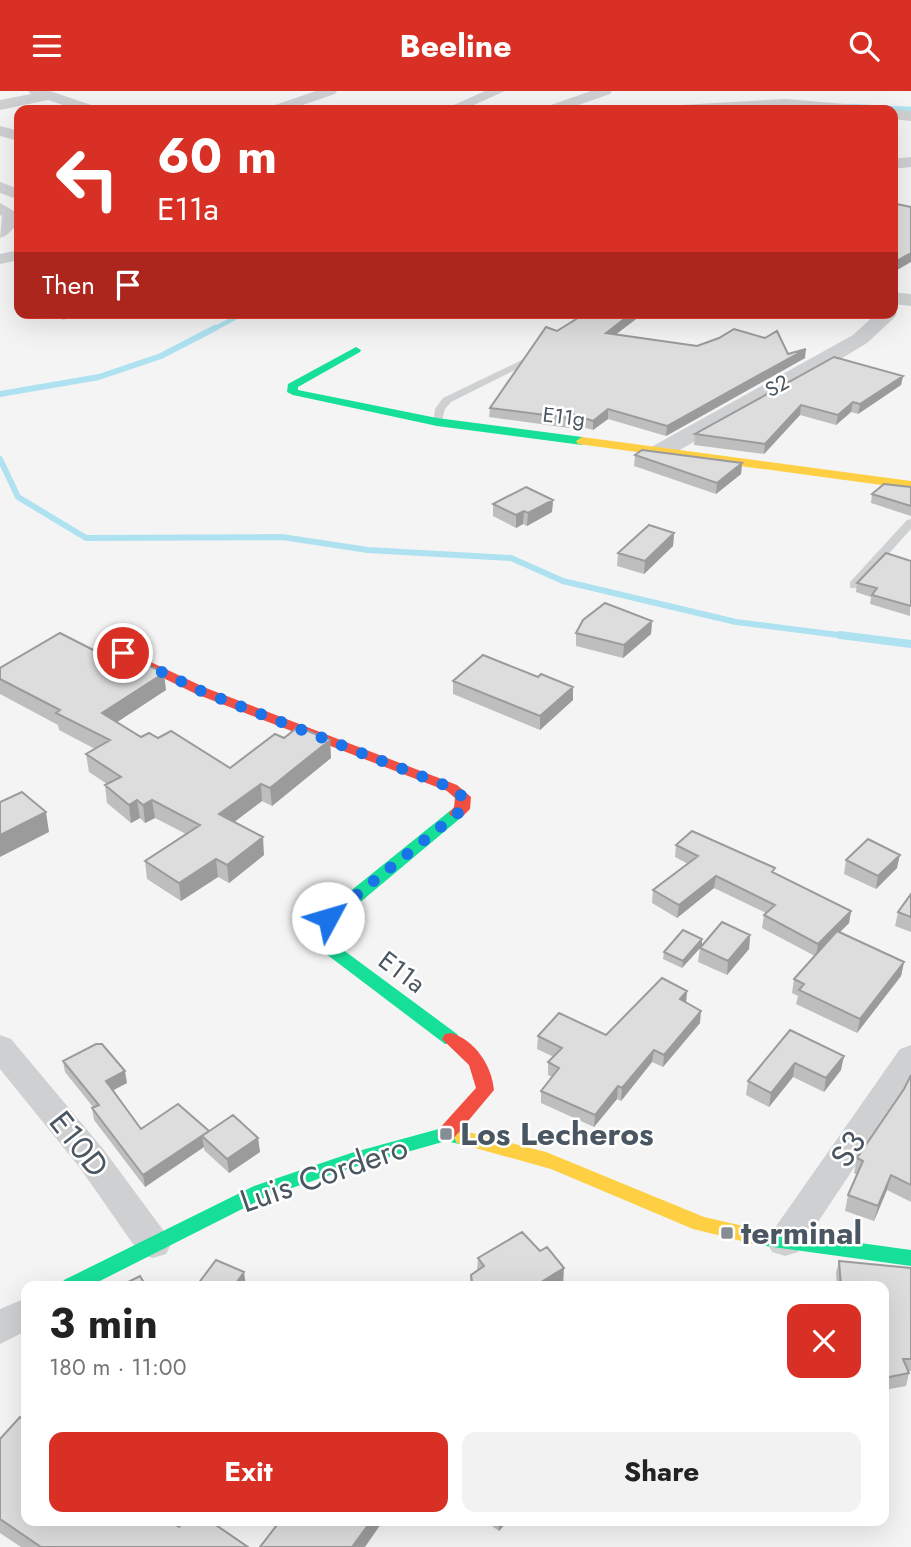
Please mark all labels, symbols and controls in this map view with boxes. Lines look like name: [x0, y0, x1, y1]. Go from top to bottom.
text: Beeline: [399, 23, 512, 69]
icon: menu: [28, 27, 66, 65]
icon: search: [845, 27, 883, 65]
text: 60 m: [157, 121, 277, 191]
icon: left: [42, 133, 133, 224]
text: E11a: [157, 186, 219, 232]
text: Then: [42, 266, 95, 304]
icon: arrive: [109, 266, 147, 304]
street label: S2: [759, 367, 795, 405]
street label: E11g: [541, 400, 587, 434]
pin: [93, 623, 153, 683]
icon: arrive: [104, 634, 142, 672]
position arrow: [291, 881, 365, 955]
street label: E11a: [371, 942, 433, 1002]
street label: E10D: [38, 1101, 120, 1187]
place label: Los Lecheros: [460, 1111, 654, 1157]
street label: S3: [819, 1122, 877, 1176]
street label: Luis Cordero: [234, 1124, 414, 1224]
marker: Los Lecheros: [438, 1126, 454, 1142]
place label: terminal: [741, 1210, 862, 1256]
marker: terminal: [719, 1225, 735, 1241]
text: 3 min: [49, 1293, 158, 1354]
button: close: [787, 1304, 861, 1378]
text: 180 m · 11:00: [49, 1350, 186, 1384]
button: Exit: [49, 1432, 448, 1512]
button: Share: [462, 1432, 861, 1512]

